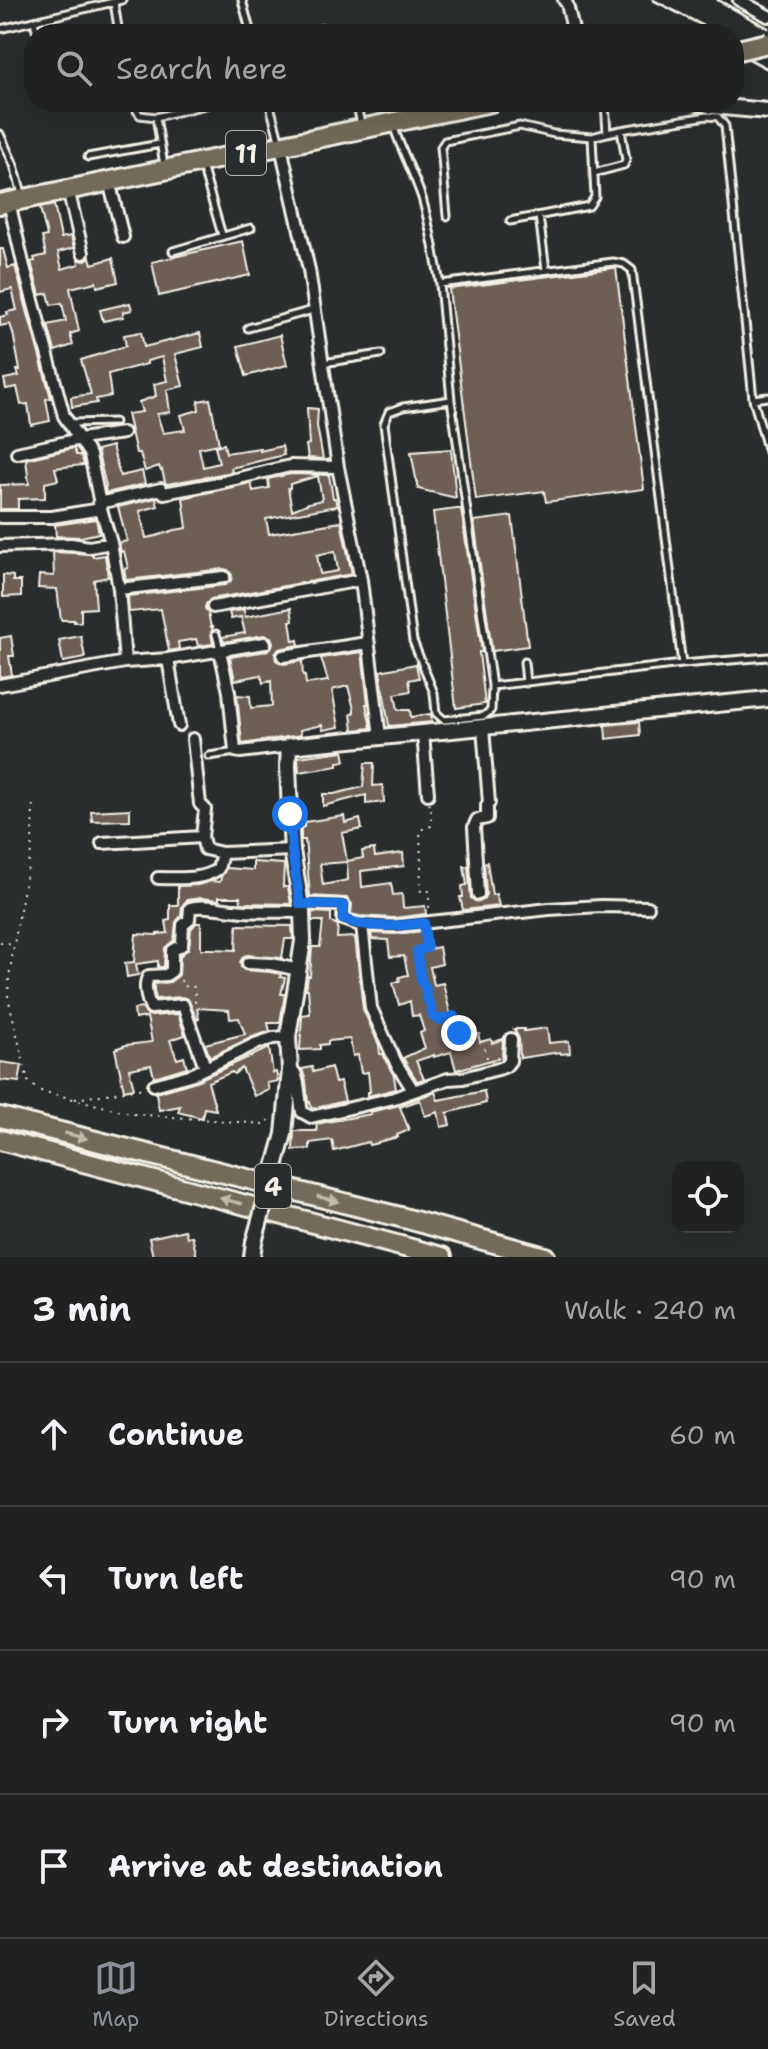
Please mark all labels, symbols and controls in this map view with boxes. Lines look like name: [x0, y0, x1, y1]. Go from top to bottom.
search box: [24, 24, 744, 112]
icon: search: [52, 46, 96, 90]
text: Search here: [116, 48, 287, 89]
road number: 11: [226, 131, 266, 175]
route start: [272, 796, 308, 832]
route end: [441, 1015, 477, 1051]
one-way arrow: [63, 1131, 88, 1143]
map controls: [672, 1161, 744, 1233]
button: locate: [672, 1161, 744, 1233]
road number: 4: [255, 1164, 291, 1208]
one-way arrow: [218, 1194, 243, 1206]
one-way arrow: [315, 1194, 340, 1206]
text: 3 min: [32, 1286, 131, 1332]
text: Walk · 240 m: [564, 1292, 736, 1327]
icon: ahead: [32, 1412, 76, 1456]
text: Continue: [108, 1414, 244, 1455]
text: 60 m: [669, 1417, 736, 1452]
icon: left: [32, 1556, 76, 1600]
text: Turn left: [108, 1558, 243, 1599]
text: 90 m: [669, 1561, 736, 1596]
icon: right: [32, 1700, 76, 1744]
text: Turn right: [108, 1702, 267, 1743]
text: 90 m: [669, 1705, 736, 1740]
icon: arrive: [32, 1844, 76, 1888]
text: Arrive at destination: [108, 1846, 443, 1887]
tab: Map: [92, 1956, 139, 2033]
tab: Directions: [324, 1956, 429, 2033]
tab: Saved: [613, 1956, 676, 2033]

